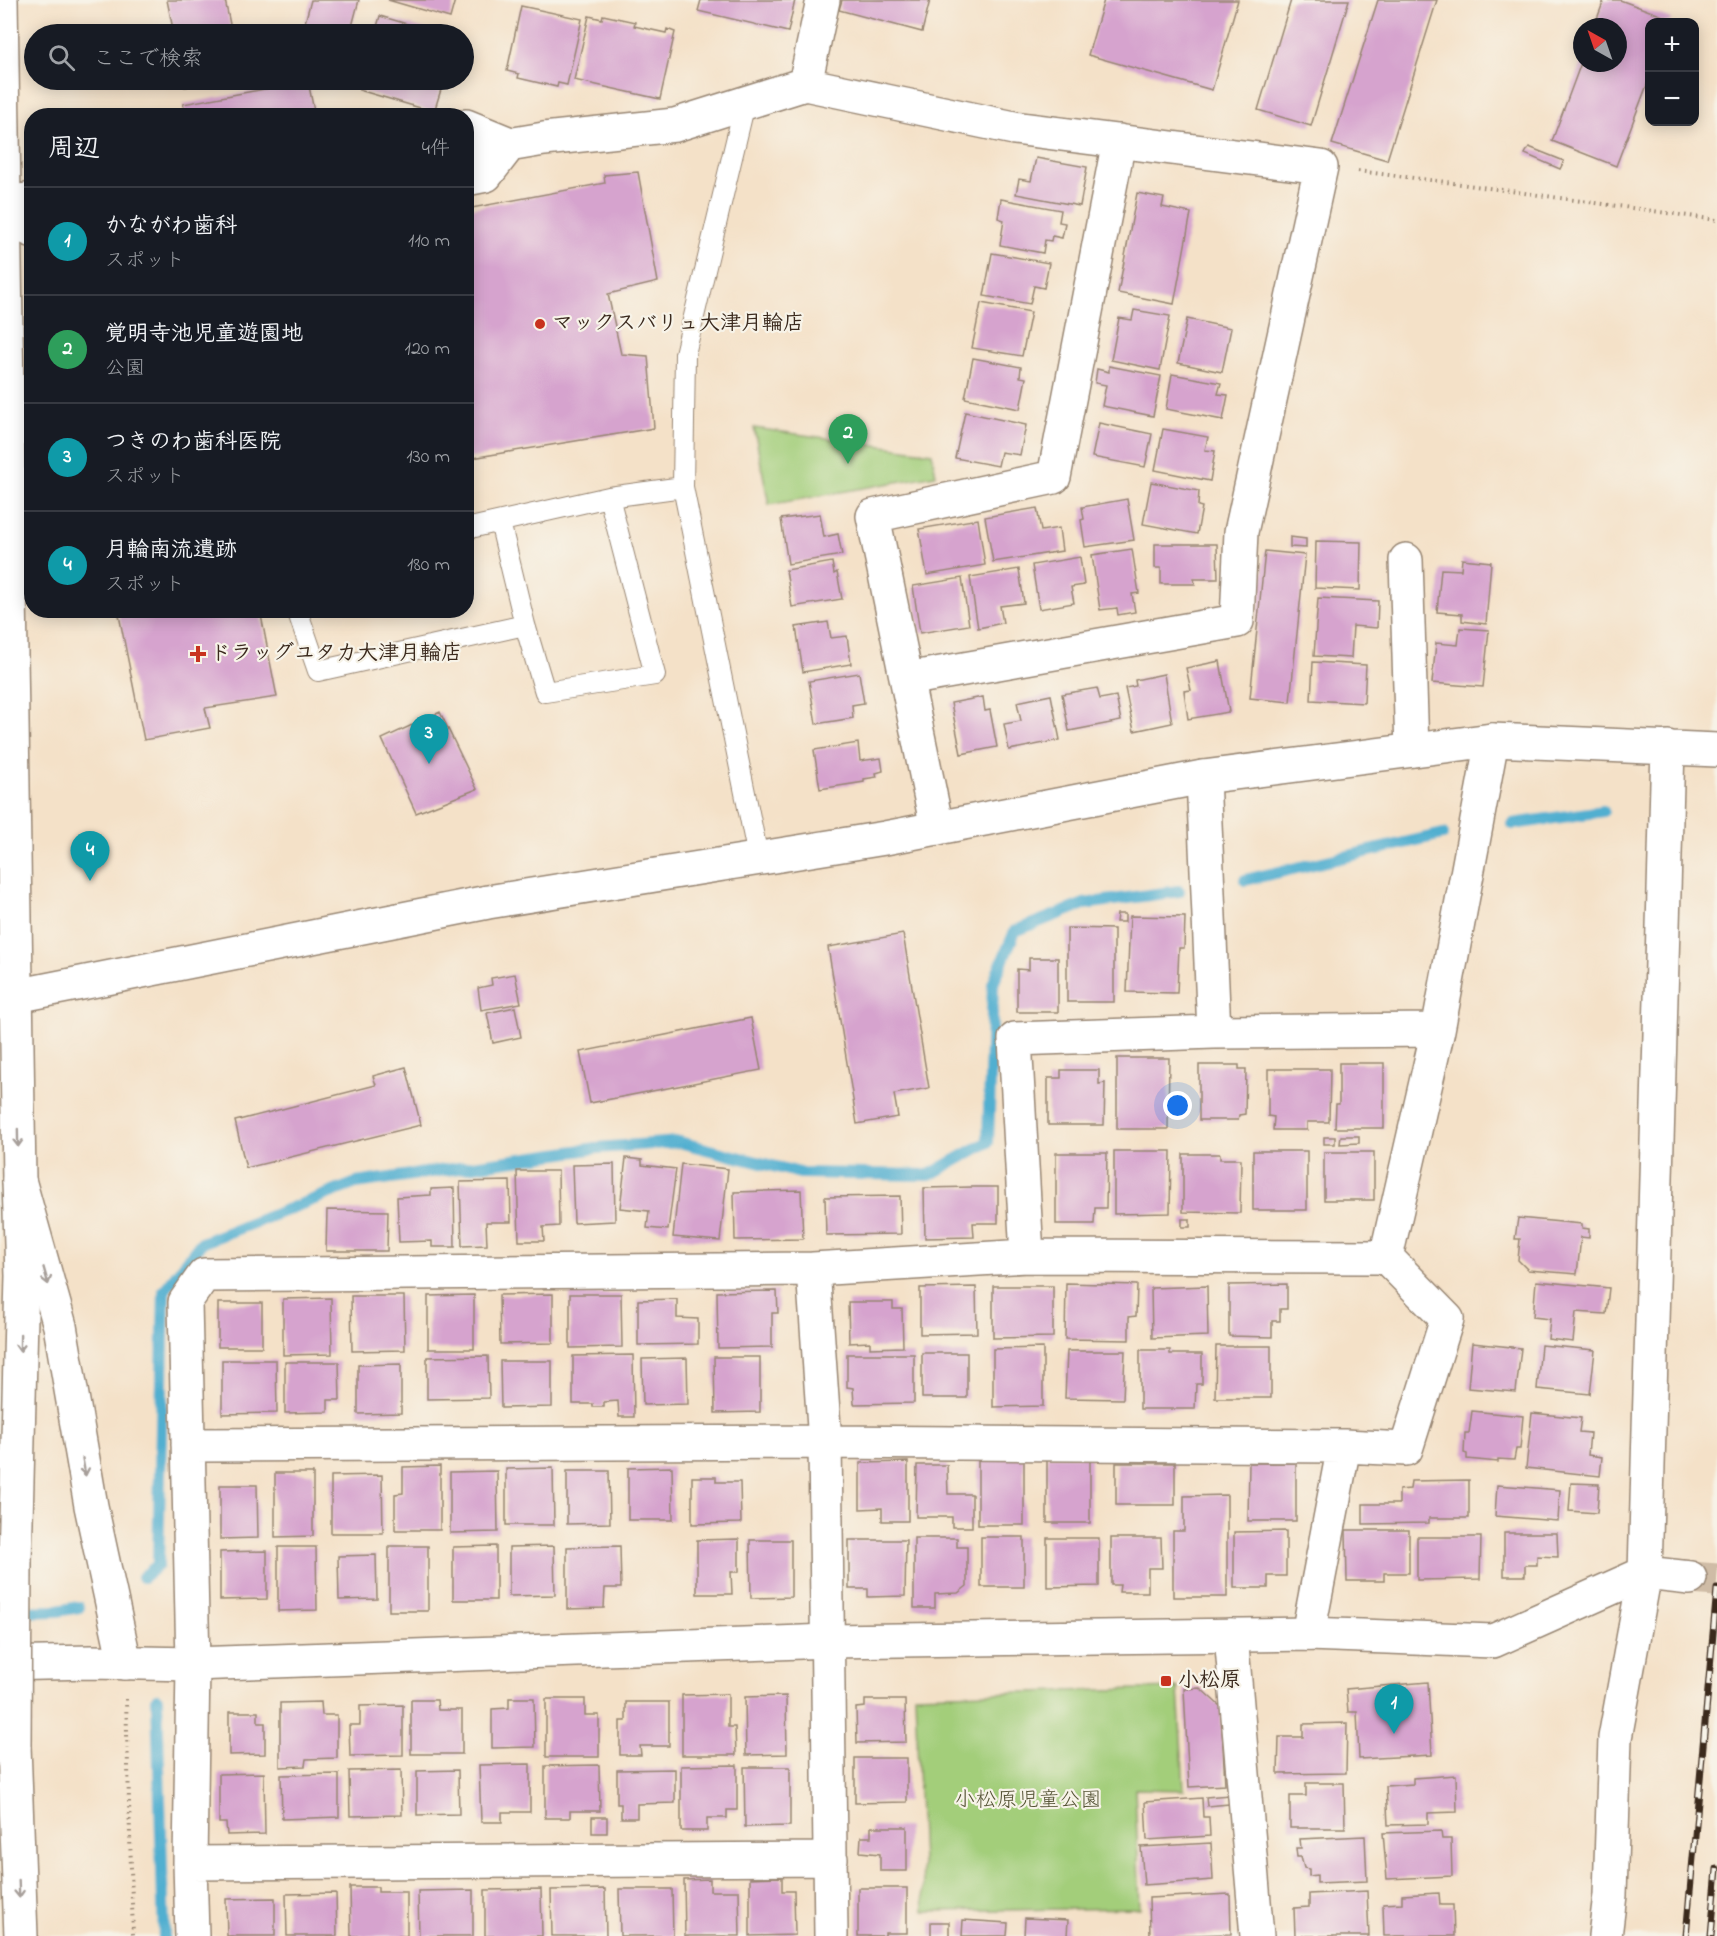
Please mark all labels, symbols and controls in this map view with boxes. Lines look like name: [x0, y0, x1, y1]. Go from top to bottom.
north arrow: [1573, 18, 1627, 72]
map controls: [1645, 18, 1699, 126]
button: +: [1645, 18, 1699, 72]
search box: [24, 24, 474, 90]
icon: search: [45, 41, 78, 74]
text: ここで検索: [93, 44, 203, 76]
button: −: [1645, 72, 1699, 126]
text: 周辺: [48, 131, 100, 169]
text: 4件: [422, 135, 450, 164]
text: かながわ歯科: [105, 211, 237, 243]
text: 1: [64, 227, 71, 256]
text: 110 m: [408, 227, 450, 256]
text: スポット: [105, 247, 185, 276]
place label: マックスバリュ大津月輪店: [552, 309, 804, 339]
marker: マックスバリュ大津月輪店: [533, 317, 547, 331]
text: 覚明寺池児童遊園地: [105, 319, 303, 351]
text: 2: [63, 335, 72, 364]
text: 120 m: [405, 335, 450, 364]
text: 公園: [105, 355, 145, 384]
pin: 2: [828, 414, 868, 464]
text: つきのわ歯科医院: [105, 427, 281, 459]
text: 3: [63, 443, 72, 472]
text: 130 m: [406, 443, 450, 472]
text: スポット: [105, 463, 185, 492]
text: 月輪南流遺跡: [105, 535, 237, 567]
text: 4: [63, 551, 72, 580]
text: 180 m: [407, 551, 450, 580]
text: スポット: [105, 571, 185, 600]
place label: ドラッグユタカ大津月輪店: [210, 639, 462, 669]
marker: ドラッグユタカ大津月輪店: [191, 647, 205, 661]
pin: 3: [410, 714, 448, 764]
pin: 4: [70, 832, 110, 881]
your location: [1163, 1091, 1192, 1120]
one-way arrow: [12, 1128, 24, 1148]
one-way arrow: [41, 1266, 52, 1285]
one-way arrow: [15, 1333, 26, 1353]
one-way arrow: [79, 1457, 90, 1477]
place label: 小松原: [1178, 1666, 1241, 1696]
marker: 小松原: [1159, 1674, 1173, 1688]
pin: 1: [1374, 1684, 1414, 1734]
park label: 小松原児童公園: [955, 1786, 1102, 1816]
one-way arrow: [13, 1878, 25, 1898]

